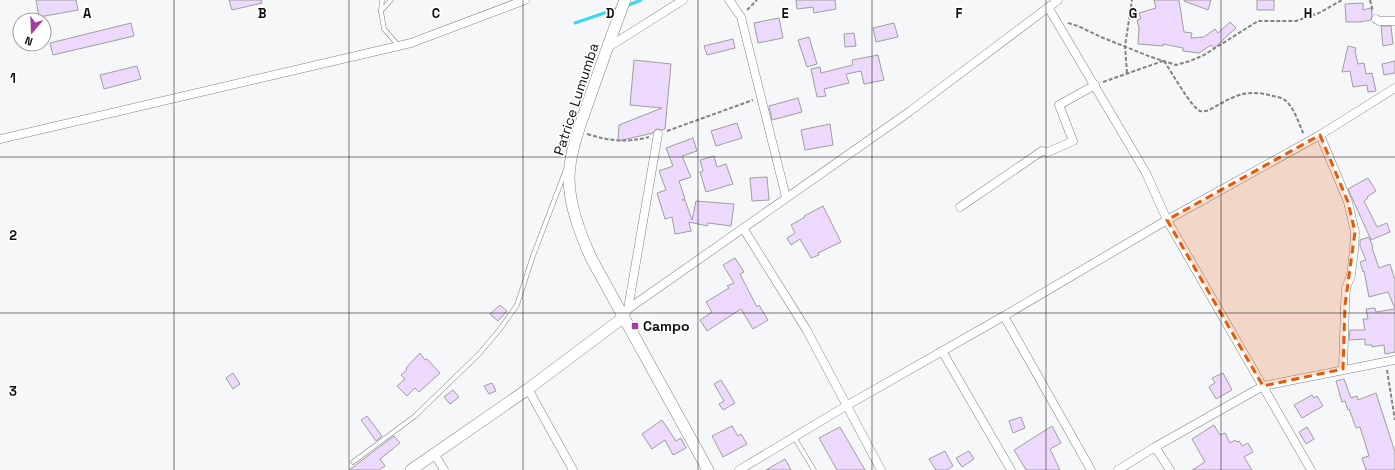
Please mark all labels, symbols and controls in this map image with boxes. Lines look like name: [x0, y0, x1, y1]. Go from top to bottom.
text: A: [83, 5, 92, 22]
text: B: [258, 5, 267, 22]
text: C: [432, 5, 440, 22]
text: D: [606, 5, 615, 22]
text: E: [781, 5, 789, 22]
text: F: [956, 5, 963, 22]
text: G: [1129, 5, 1137, 22]
text: H: [1304, 5, 1312, 22]
north arrow: [12, 12, 52, 52]
text: N: [23, 34, 35, 49]
street label: Patrice Lumumba: [549, 41, 603, 157]
text: 1: [10, 70, 16, 87]
text: 2: [9, 227, 17, 244]
place label: Campo: [643, 317, 690, 335]
marker: Campo: [630, 321, 640, 331]
text: 3: [9, 383, 17, 400]

